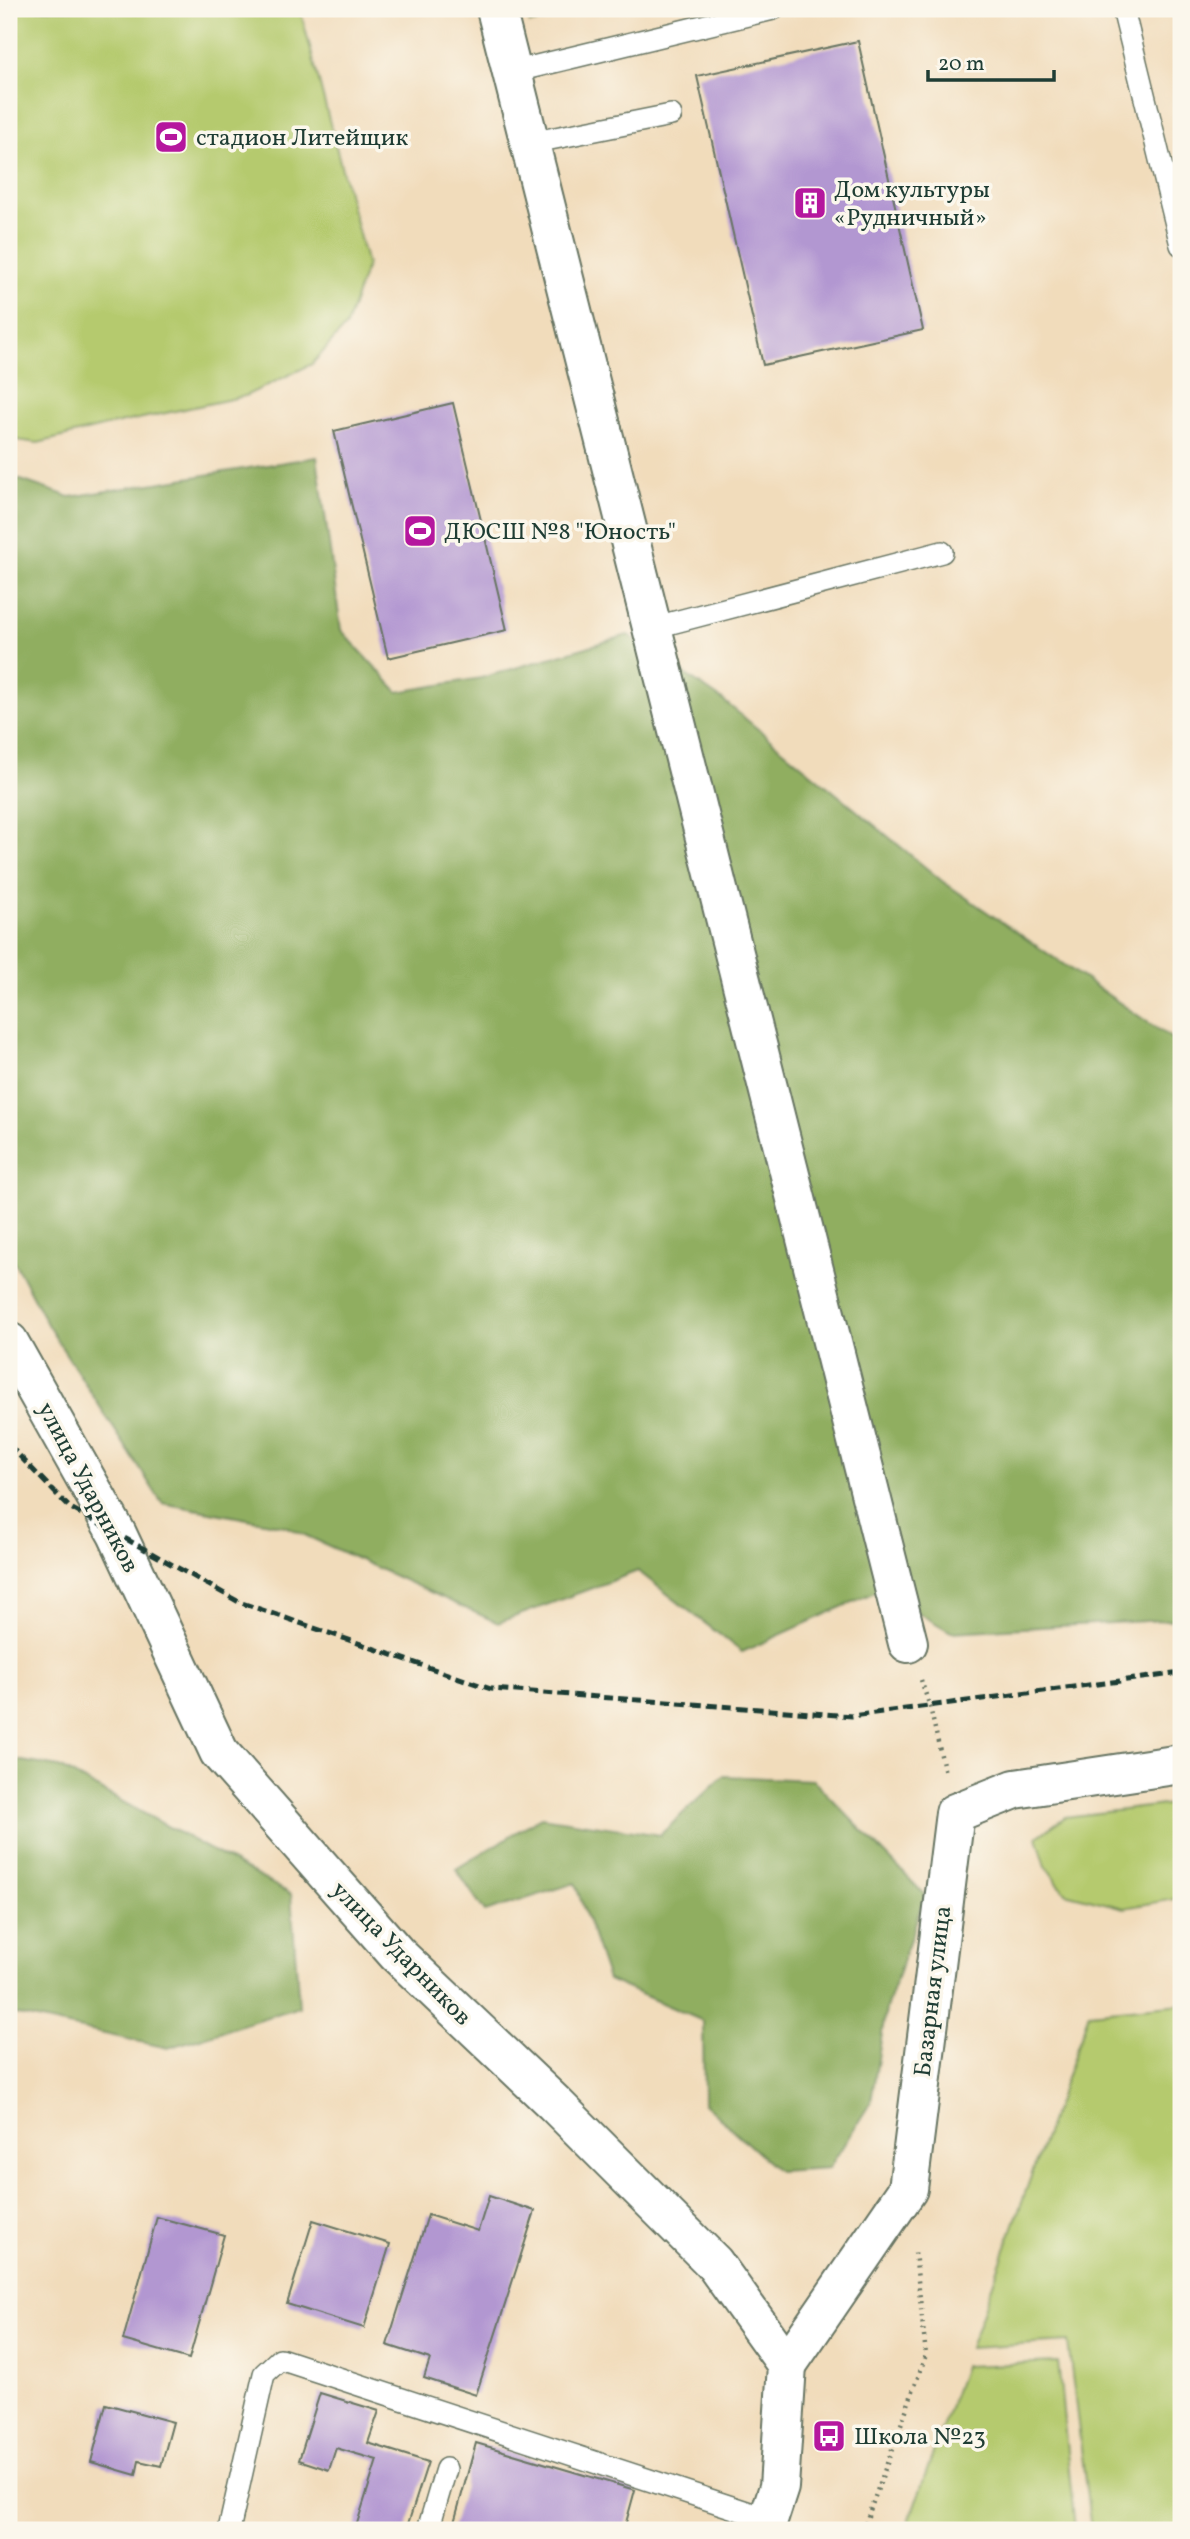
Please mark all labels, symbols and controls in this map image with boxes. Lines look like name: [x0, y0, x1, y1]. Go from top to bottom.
scale bar: [928, 38, 1054, 82]
text: 20 m: [938, 50, 984, 79]
sports icon: стадион Литейщик: [152, 118, 190, 156]
place label: стадион Литейщик: [196, 122, 408, 156]
place label: Дом культуры «Рудничный»: [834, 174, 990, 236]
building icon: Дом культуры «Рудничный»: [791, 184, 829, 222]
sports icon: ДЮСШ №8 "Юность": [401, 512, 439, 550]
place label: ДЮСШ №8 "Юность": [444, 516, 676, 550]
street label: улица Ударников: [28, 1397, 147, 1579]
street label: улица Ударников: [323, 1875, 478, 2034]
street label: Базарная улица: [907, 1904, 961, 2079]
bus stop icon: Школа №23: [810, 2417, 848, 2455]
place label: Школа №23: [854, 2421, 986, 2455]

